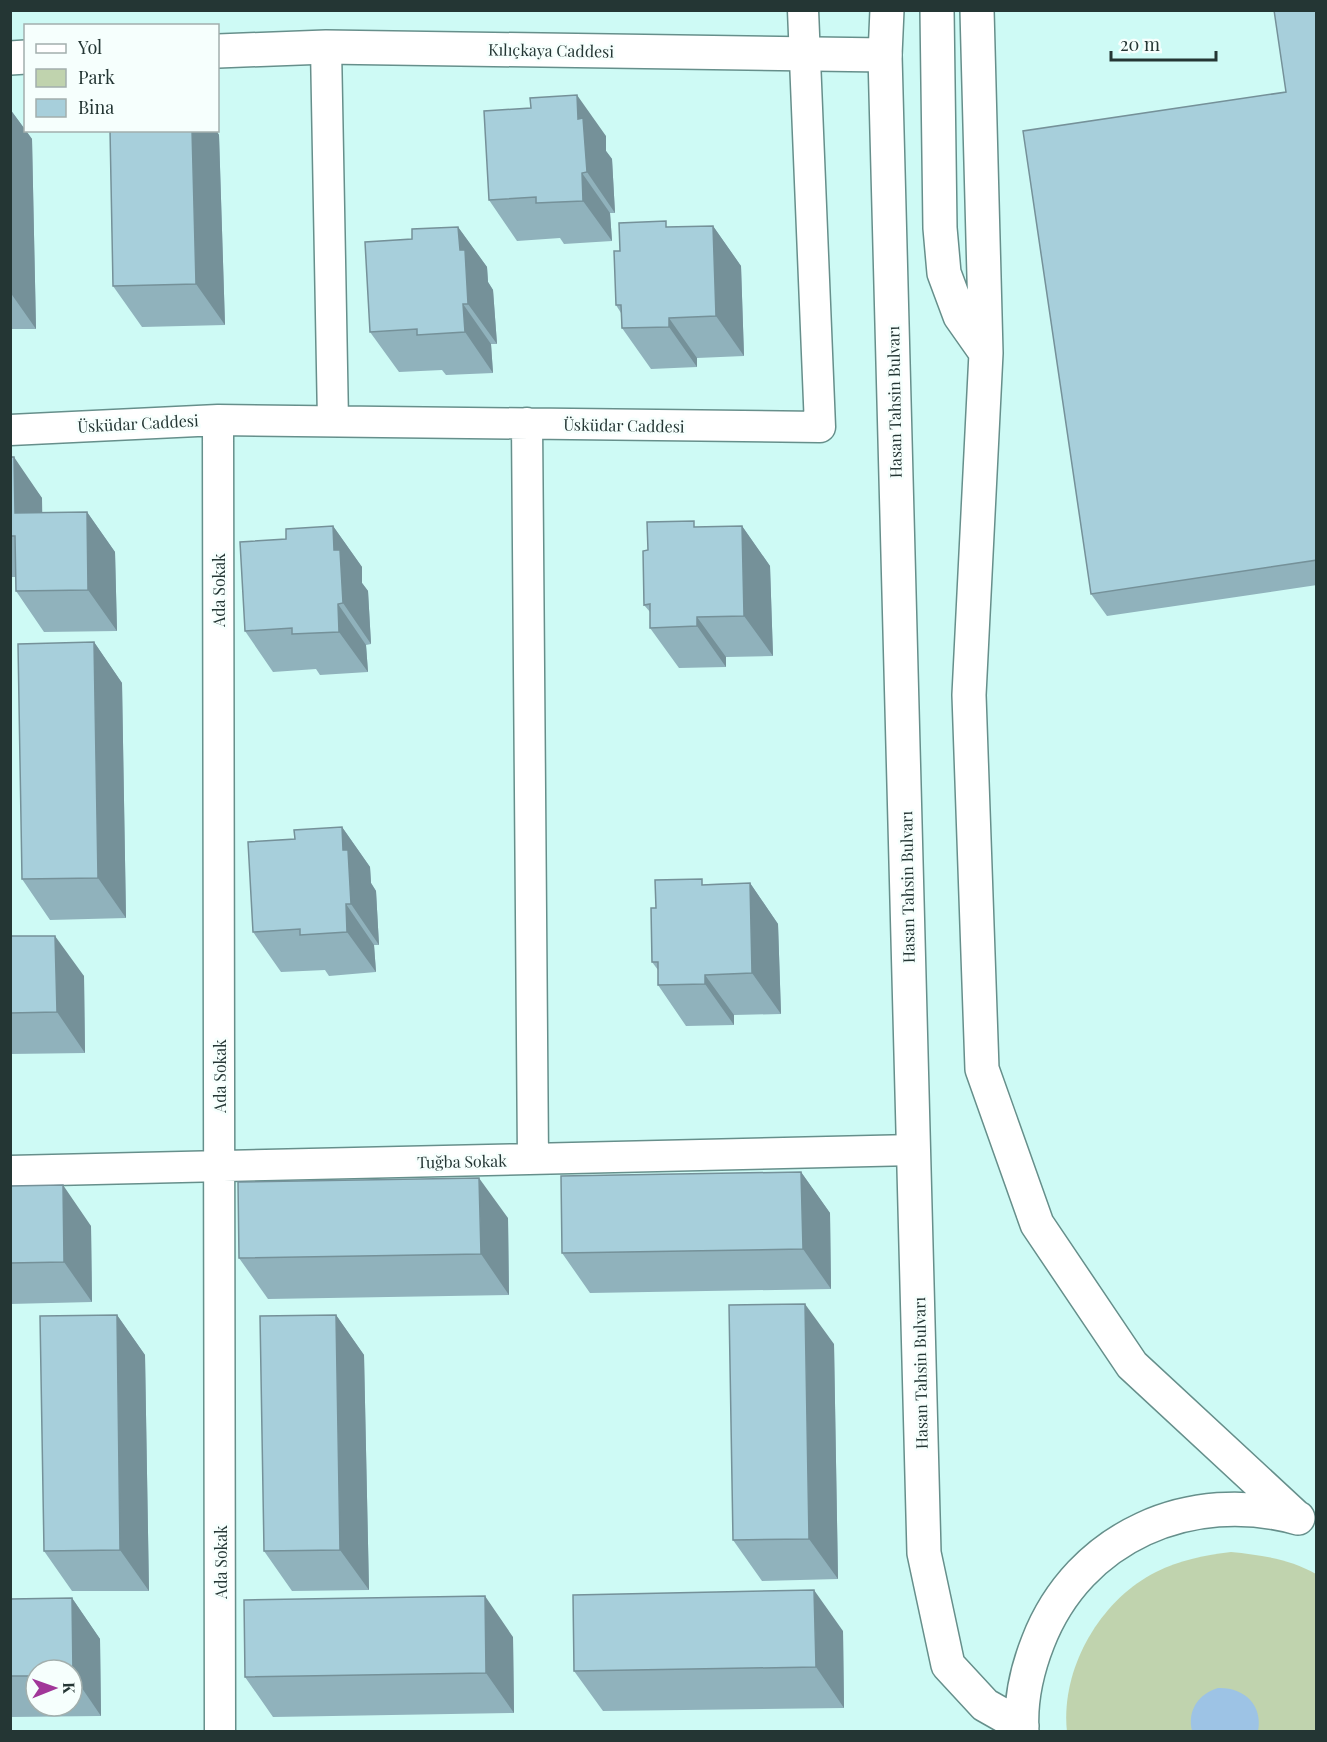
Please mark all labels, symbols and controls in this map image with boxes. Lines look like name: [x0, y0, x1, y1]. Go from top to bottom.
legend: [24, 24, 219, 132]
scale bar: [1111, 24, 1216, 62]
text: 20 m: [1120, 32, 1160, 56]
text: Yol: [77, 35, 102, 59]
street label: Kılıçkaya Caddesi: [488, 38, 614, 62]
text: Park: [78, 65, 115, 89]
text: Bina: [78, 95, 114, 119]
street label: Hasan Tahsin Bulvarı: [882, 325, 906, 478]
street label: Üsküdar Caddesi: [77, 409, 199, 437]
street label: Üsküdar Caddesi: [563, 413, 685, 437]
street label: Ada Sokak: [208, 553, 229, 628]
street label: Hasan Tahsin Bulvarı: [895, 810, 919, 963]
street label: Ada Sokak: [209, 1039, 230, 1114]
street label: Tuğba Sokak: [417, 1150, 507, 1172]
street label: Hasan Tahsin Bulvarı: [908, 1296, 932, 1449]
street label: Ada Sokak: [210, 1525, 231, 1600]
north arrow: [24, 1658, 84, 1718]
text: K: [59, 1682, 80, 1694]

